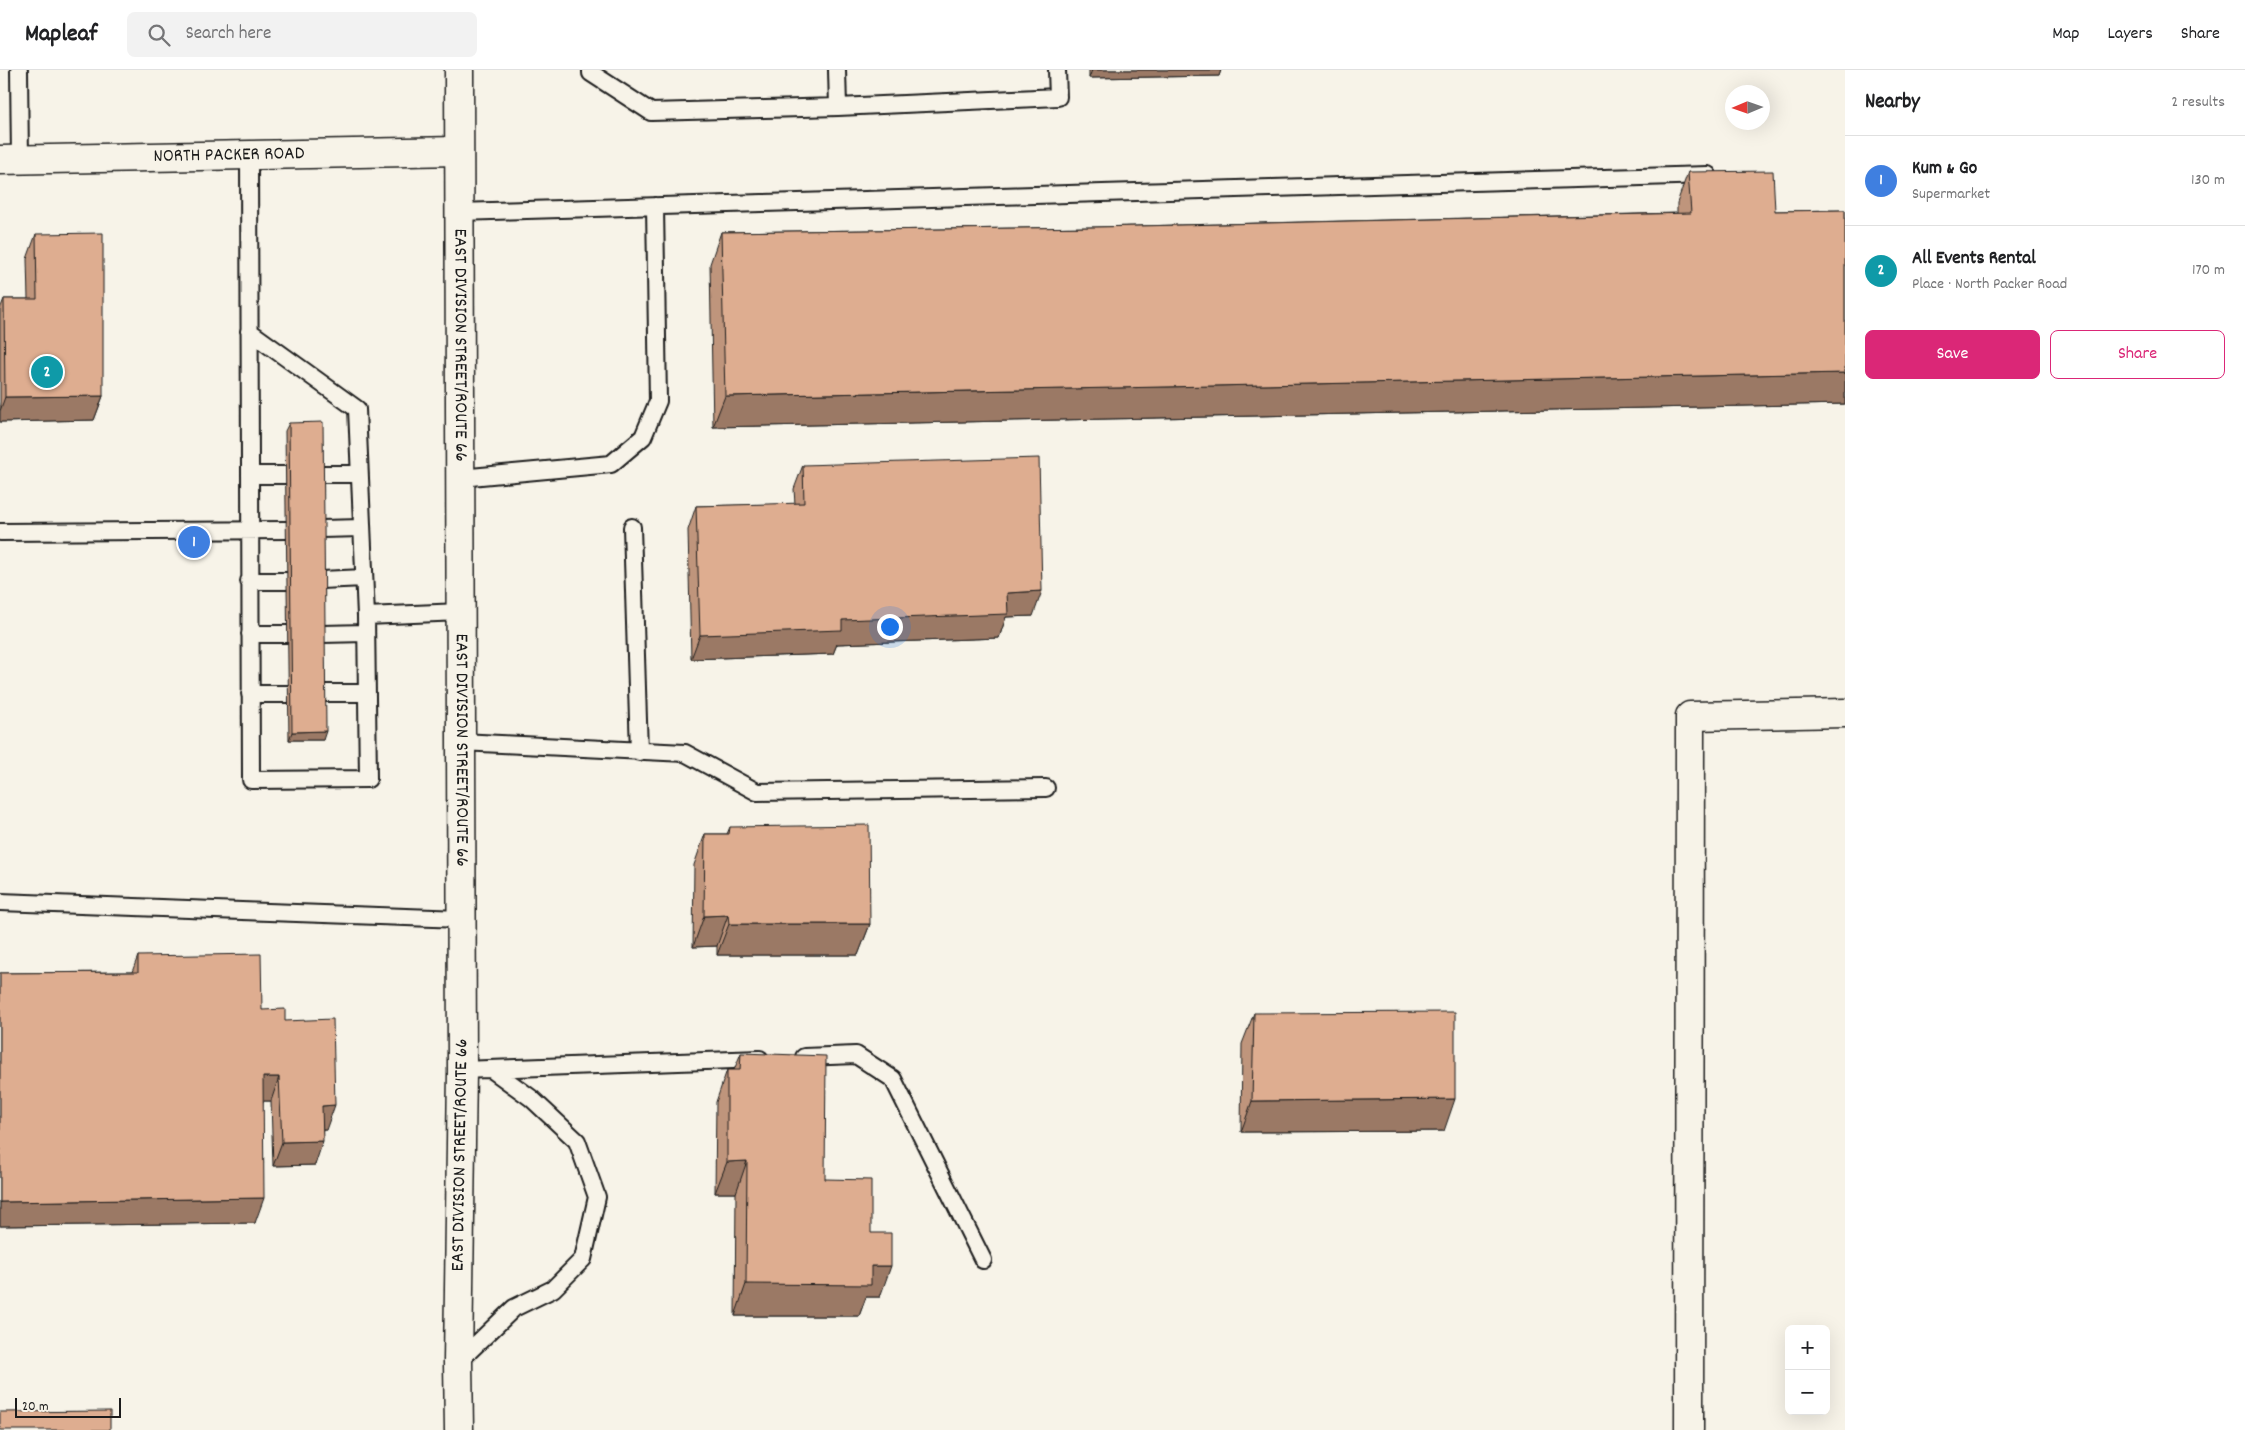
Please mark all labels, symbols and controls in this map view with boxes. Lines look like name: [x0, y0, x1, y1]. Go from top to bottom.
search box: [127, 12, 477, 57]
text: Mapleaf: [25, 18, 97, 52]
icon: search: [145, 21, 173, 49]
text: Search here: [185, 21, 271, 48]
text: Map: [2052, 22, 2079, 47]
text: Layers: [2107, 22, 2153, 47]
text: Share: [2181, 22, 2220, 47]
north arrow: [1725, 85, 1770, 130]
text: Nearby: [1865, 88, 1920, 118]
text: 2 results: [2171, 91, 2225, 114]
street label: NORTH PACKER ROAD: [153, 141, 305, 170]
text: Kum & Go: [1912, 156, 1977, 183]
text: 1: [1879, 169, 1883, 192]
text: 130 m: [2191, 169, 2225, 192]
text: Supermarket: [1912, 183, 1990, 206]
street label: EAST DIVISION STREET/ROUTE 66: [446, 228, 474, 462]
text: All Events Rental: [1912, 246, 2036, 273]
text: 2: [1878, 259, 1885, 282]
text: 170 m: [2192, 259, 2225, 282]
text: Place · North Packer Road: [1912, 273, 2067, 296]
button: Save: [1865, 330, 2040, 379]
button: Share: [2050, 330, 2225, 379]
pin: 2: [31, 353, 63, 391]
pin: 1: [178, 523, 210, 561]
your location: [877, 614, 903, 640]
street label: EAST DIVISION STREET/ROUTE 66: [447, 633, 475, 867]
street label: EAST DIVISION STREET/ROUTE 66: [445, 1038, 477, 1272]
map controls: [1785, 1325, 1830, 1415]
button: +: [1785, 1325, 1830, 1370]
button: −: [1785, 1370, 1830, 1415]
scale bar: [15, 1395, 121, 1418]
text: 20 m: [22, 1397, 49, 1417]

